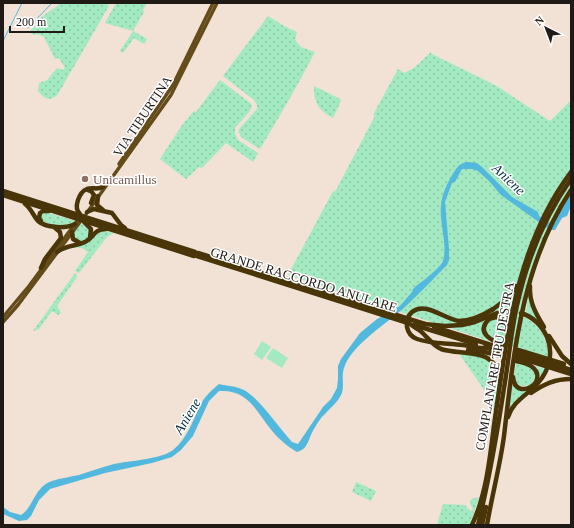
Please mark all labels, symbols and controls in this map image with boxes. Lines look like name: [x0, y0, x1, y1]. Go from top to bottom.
scale bar: [10, 8, 64, 34]
north arrow: [526, 8, 566, 48]
text: N: [532, 13, 546, 28]
text: 200 m: [16, 15, 47, 29]
street label: VIA TIBURTINA: [110, 72, 175, 160]
water label: Aniene: [489, 160, 528, 198]
place label: Unicamillus: [93, 172, 157, 187]
marker: Unicamillus: [80, 174, 90, 184]
street label: GRANDE RACCORDO ANULARE: [209, 244, 399, 315]
street label: COMPLANARE TPU DESTRA: [472, 280, 517, 452]
water label: Aniene: [170, 396, 204, 438]

